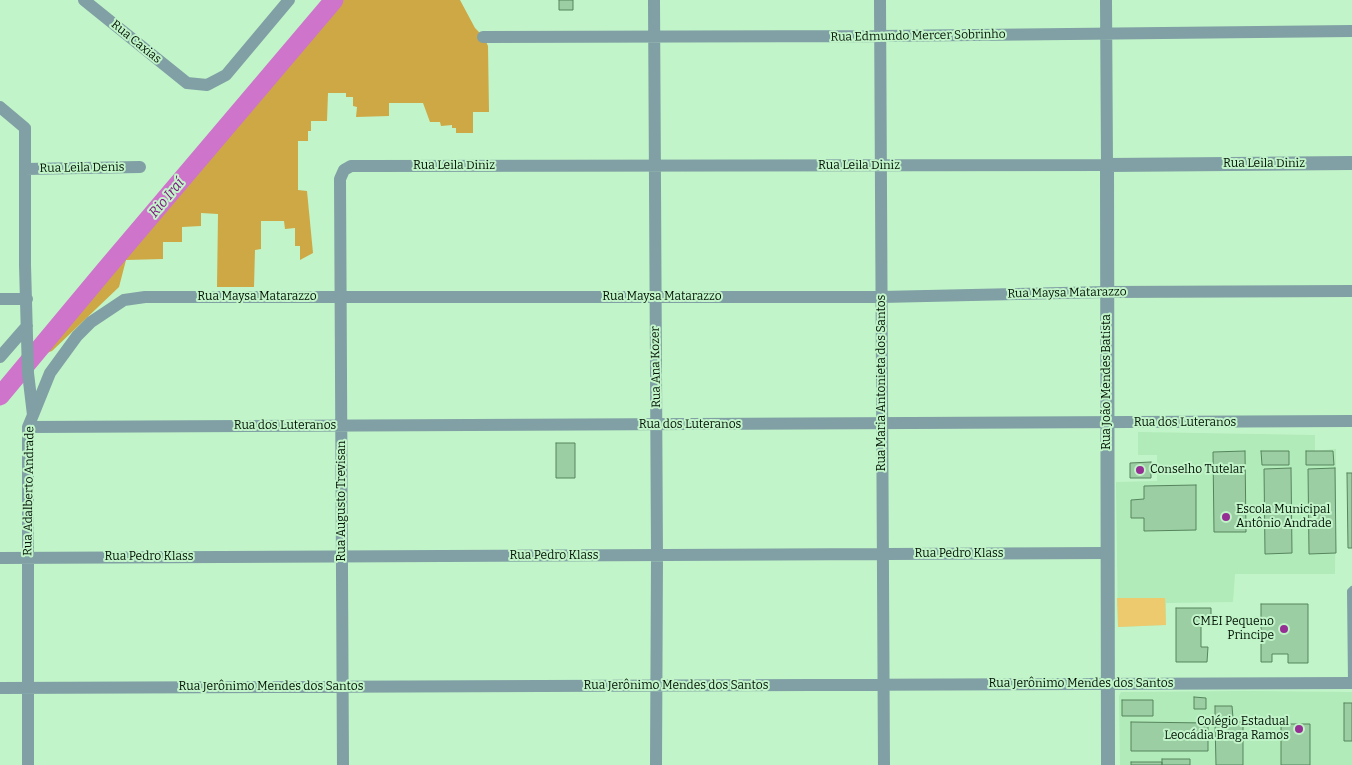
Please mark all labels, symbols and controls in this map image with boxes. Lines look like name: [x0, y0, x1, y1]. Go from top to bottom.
street label: Rua Caxias: [108, 17, 164, 67]
street label: Rua Edmundo Mercer Sobrinho: [830, 27, 1006, 45]
street label: Rua Leila Diniz: [1223, 157, 1305, 171]
street label: Rua Leila Diniz: [413, 159, 495, 173]
street label: Rua Leila Diniz: [818, 159, 900, 173]
street label: Rua Leila Denis: [39, 160, 125, 176]
water label: Rio Iraí: [146, 175, 188, 221]
street label: Rua Maysa Matarazzo: [1007, 285, 1127, 301]
street label: Rua Maysa Matarazzo: [197, 290, 317, 304]
street label: Rua Maysa Matarazzo: [602, 290, 722, 304]
street label: Rua Maria Antonieta dos Santos: [875, 295, 889, 471]
street label: Rua João Mendes Batista: [1100, 314, 1114, 450]
street label: Rua Ana Kozer: [648, 326, 664, 408]
street label: Rua dos Luteranos: [1134, 416, 1236, 430]
street label: Rua dos Luteranos: [639, 418, 741, 432]
street label: Rua dos Luteranos: [234, 419, 336, 433]
street label: Rua Adalberto Andrade: [21, 426, 37, 556]
street label: Rua Augusto Trevisan: [335, 441, 349, 561]
place label: Conselho Tutelar: [1150, 463, 1245, 477]
marker: Conselho Tutelar: [1134, 464, 1146, 476]
place label: Escola Municipal Antônio Andrade: [1236, 503, 1332, 531]
marker: Escola Municipal Antônio Andrade: [1220, 511, 1232, 523]
street label: Rua Pedro Klass: [915, 547, 1003, 561]
street label: Rua Pedro Klass: [510, 549, 598, 563]
street label: Rua Pedro Klass: [105, 550, 193, 564]
place label: CMEI Pequeno Principe: [1193, 615, 1274, 643]
marker: CMEI Pequeno Principe: [1278, 623, 1290, 635]
street label: Rua Jerônimo Mendes dos Santos: [989, 677, 1173, 691]
street label: Rua Jerônimo Mendes dos Santos: [584, 679, 768, 693]
street label: Rua Jerônimo Mendes dos Santos: [179, 680, 363, 694]
place label: Colégio Estadual Leocádia Braga Ramos: [1164, 715, 1289, 743]
marker: Colégio Estadual Leocádia Braga Ramos: [1293, 723, 1305, 735]

